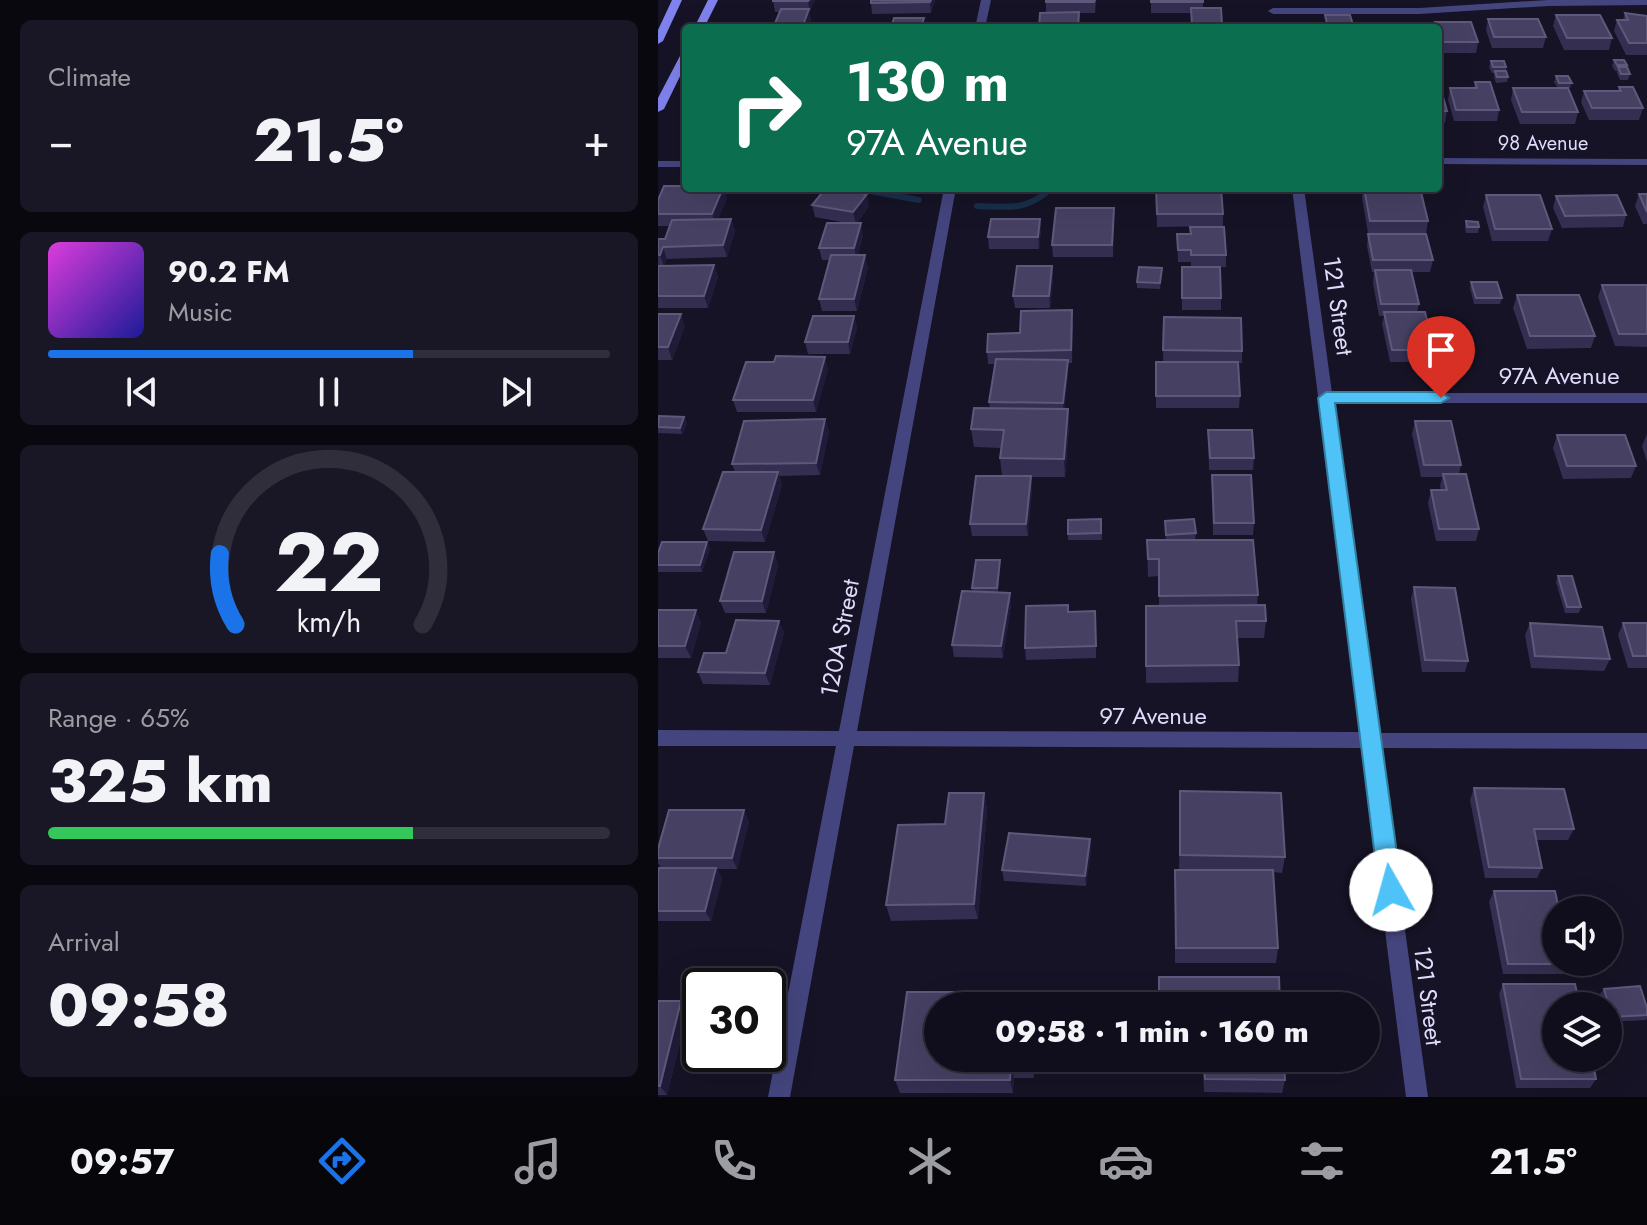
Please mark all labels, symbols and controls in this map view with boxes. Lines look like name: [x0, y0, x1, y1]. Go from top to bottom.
text: 130 m: [846, 41, 1009, 122]
icon: right: [714, 56, 818, 160]
text: Climate: [48, 58, 131, 96]
text: 21.5°: [253, 97, 404, 184]
text: −: [48, 109, 74, 173]
text: +: [583, 109, 610, 173]
text: 97A Avenue: [846, 116, 1028, 168]
street label: 98 Avenue: [1498, 129, 1588, 158]
text: 90.2 FM: [168, 250, 290, 293]
street label: 121 Street: [1314, 254, 1363, 358]
text: Music: [168, 293, 232, 331]
pin: [1407, 316, 1475, 398]
icon: arrive: [1419, 328, 1463, 372]
street label: 97A Avenue: [1498, 358, 1620, 393]
icon: previous: [120, 370, 164, 414]
icon: pause: [307, 370, 351, 414]
icon: next: [494, 370, 538, 414]
text: 22: [274, 501, 384, 621]
street label: 120A Street: [811, 576, 868, 700]
text: km/h: [297, 601, 361, 643]
street label: 97 Avenue: [1099, 698, 1207, 733]
text: Range · 65%: [48, 699, 190, 737]
text: 325 km: [48, 738, 273, 825]
position arrow: [1349, 848, 1433, 932]
map controls: [1542, 896, 1622, 1072]
button: sound: [1542, 896, 1622, 976]
text: Arrival: [48, 923, 120, 961]
street label: 121 Street: [1405, 944, 1452, 1048]
text: 09:58: [48, 962, 230, 1049]
speed limit sign: 30: [682, 968, 786, 1072]
button: layers: [1542, 992, 1622, 1072]
text: 09:58 · 1 min · 160 m: [995, 1010, 1309, 1053]
icon: directions: [314, 1133, 370, 1189]
icon: music: [510, 1133, 566, 1189]
icon: phone: [706, 1133, 762, 1189]
icon: climate: [902, 1133, 958, 1189]
icon: car: [1098, 1133, 1154, 1189]
icon: filters: [1294, 1133, 1350, 1189]
text: 09:57: [70, 1135, 174, 1187]
text: 21.5°: [1490, 1135, 1577, 1187]

